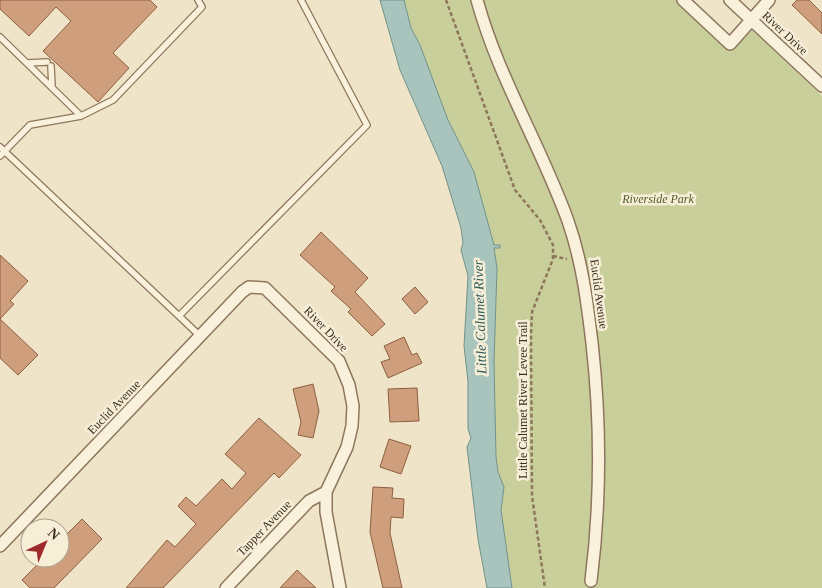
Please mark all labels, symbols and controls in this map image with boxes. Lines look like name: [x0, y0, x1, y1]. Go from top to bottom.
street label: River Drive: [759, 8, 811, 58]
park label: Riverside Park: [621, 192, 694, 206]
street label: Euclid Avenue: [587, 258, 611, 330]
water label: Little Calumet River: [470, 259, 490, 375]
street label: River Drive: [301, 304, 351, 354]
street label: Little Calumet River Levee Trail: [516, 321, 530, 479]
street label: Euclid Avenue: [85, 377, 143, 437]
street label: Tapper Avenue: [234, 497, 294, 559]
north arrow: [20, 518, 70, 568]
text: N: [45, 525, 63, 543]

